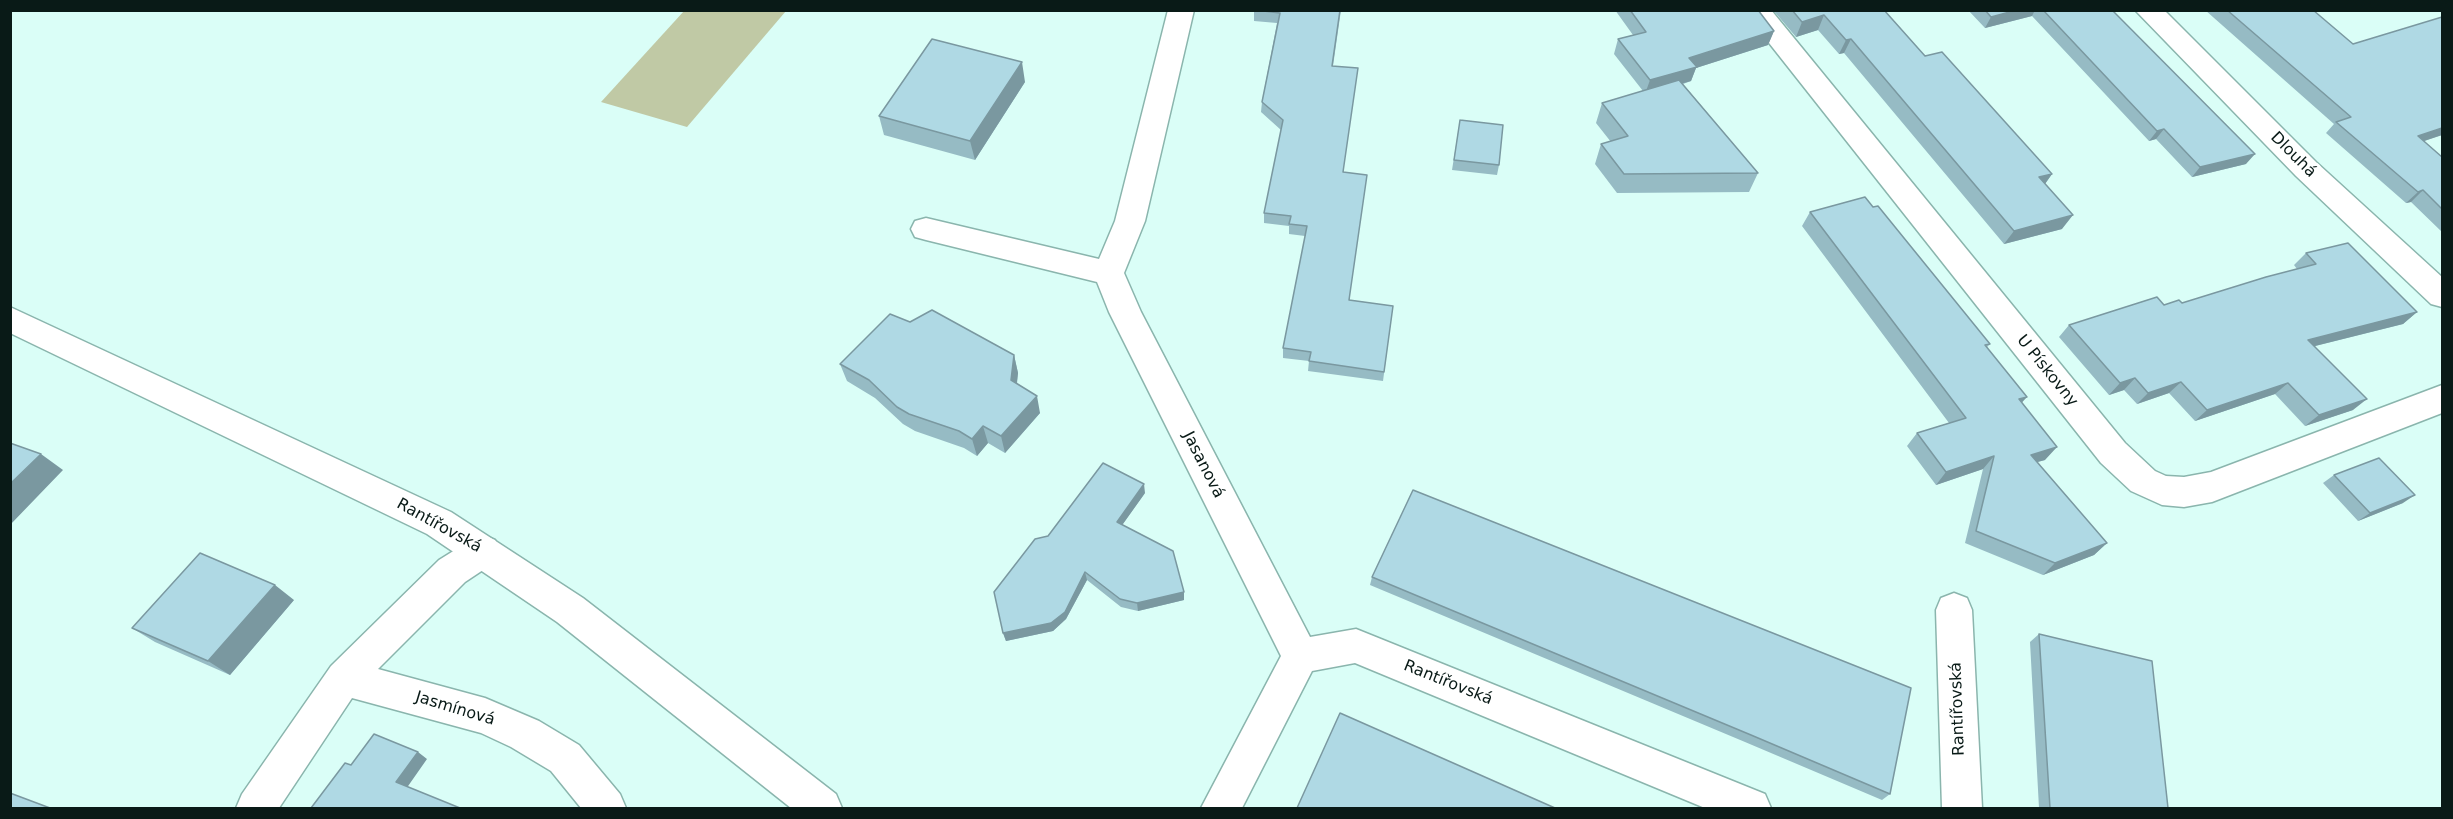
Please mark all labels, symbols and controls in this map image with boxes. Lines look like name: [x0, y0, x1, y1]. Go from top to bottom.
street label: Dlouhá: [2266, 128, 2320, 182]
street label: U Pískovny: [2012, 331, 2082, 411]
street label: Jasanová: [1178, 429, 1228, 501]
street label: Rantířovská: [393, 495, 485, 557]
street label: Rantířovská: [1401, 656, 1495, 710]
street label: Rantířovská: [1947, 662, 1969, 756]
street label: Jasmínová: [413, 688, 497, 730]

